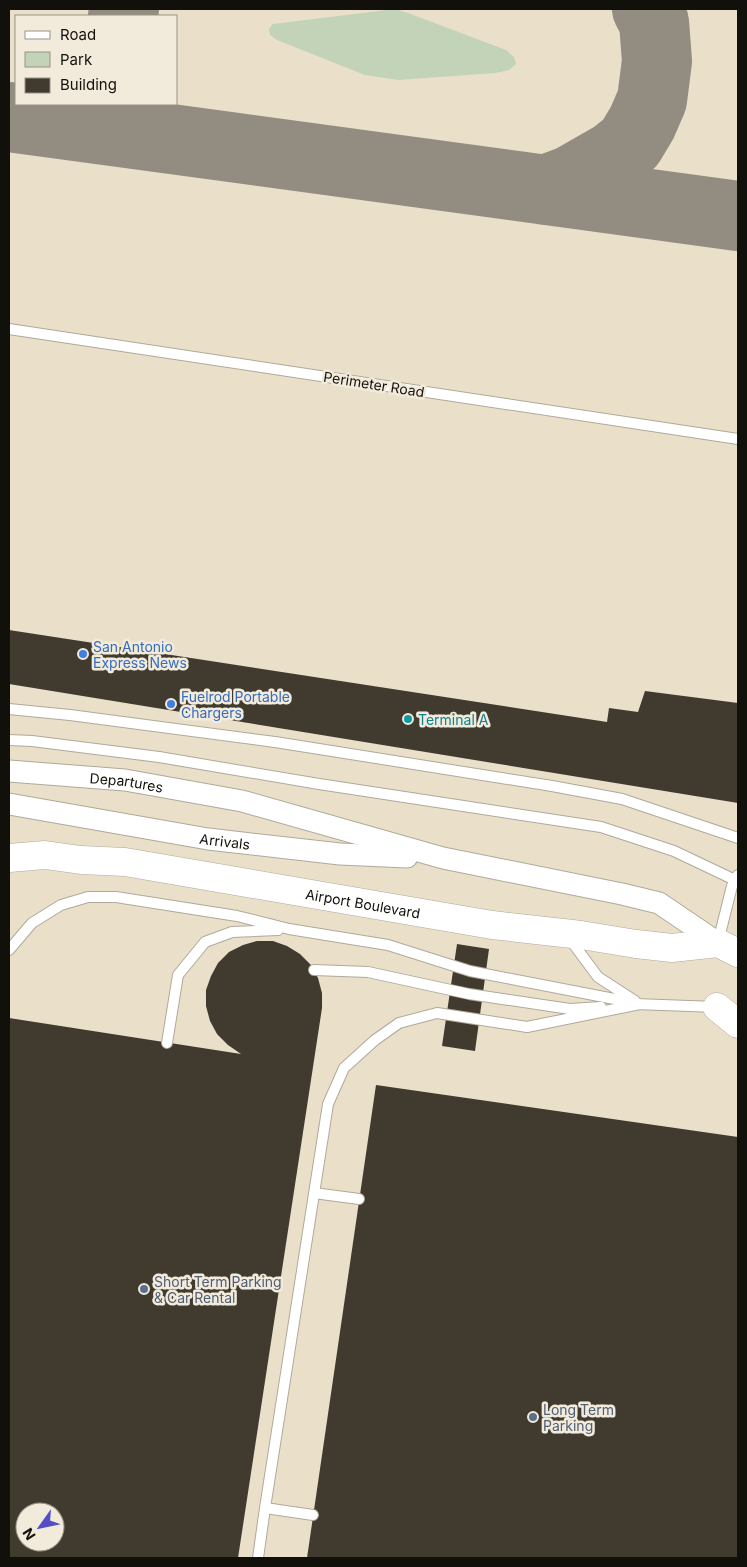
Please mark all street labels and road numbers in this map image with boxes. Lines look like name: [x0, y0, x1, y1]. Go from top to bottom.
street label: Perimeter Road: [322, 368, 426, 400]
street label: Departures: [89, 769, 164, 795]
street label: Arrivals: [198, 829, 251, 852]
street label: Airport Boulevard: [304, 885, 422, 921]

